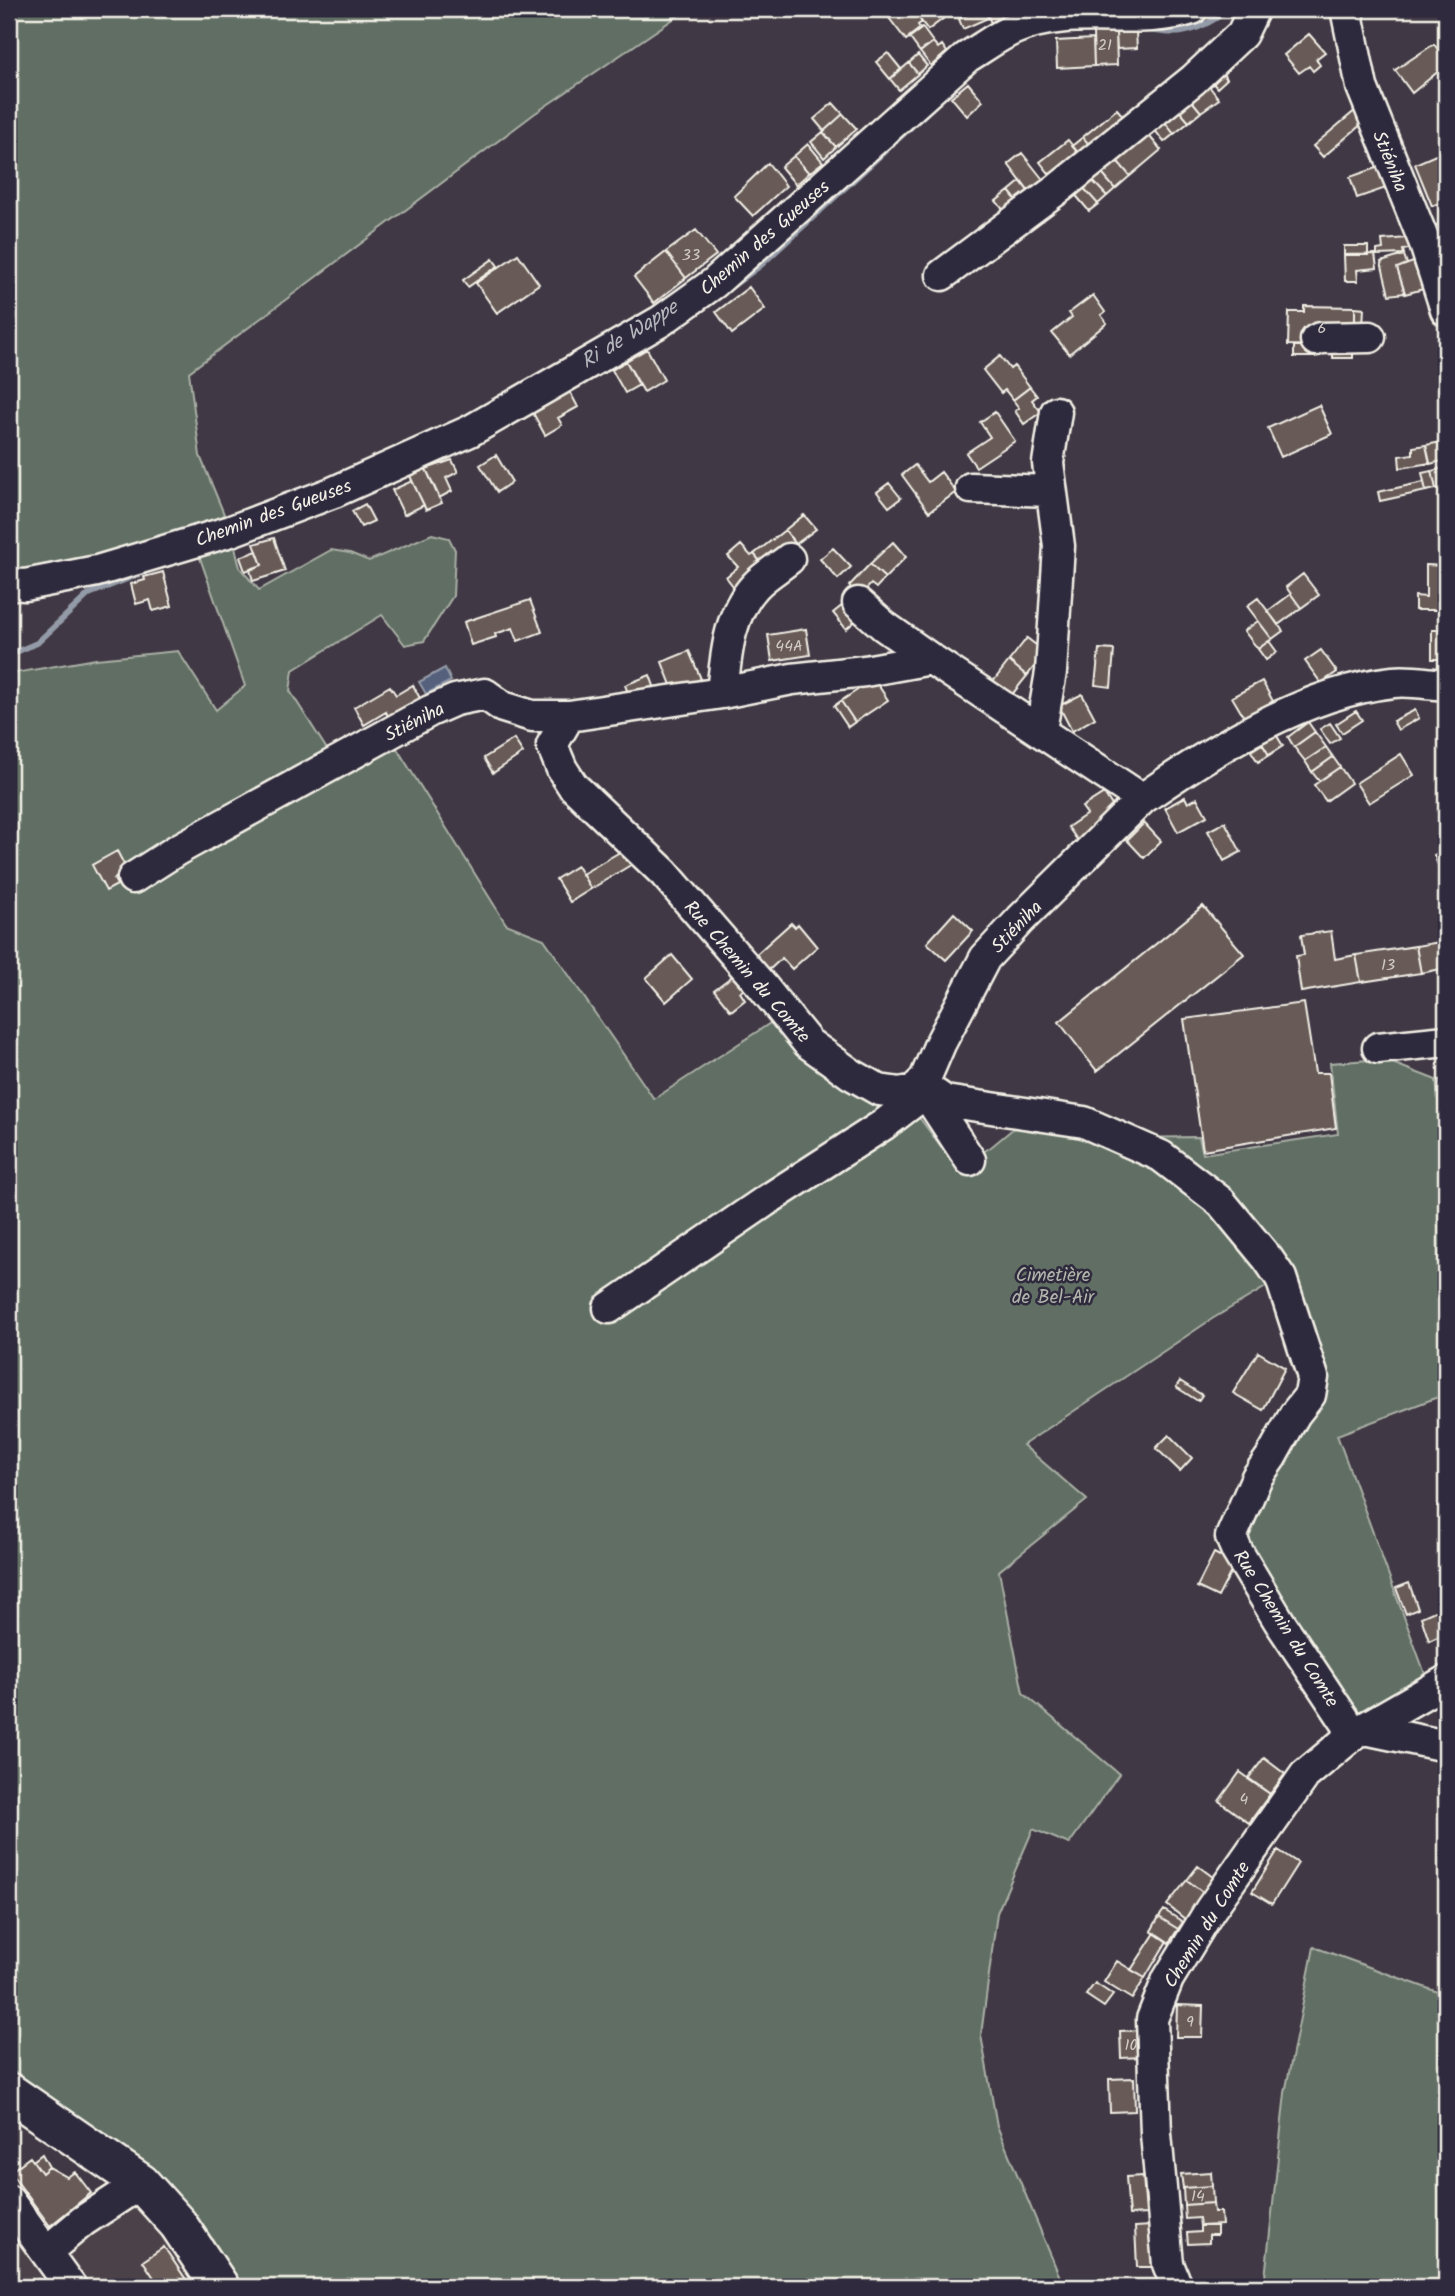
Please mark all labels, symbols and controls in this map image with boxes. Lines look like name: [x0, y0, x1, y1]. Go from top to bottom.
house number: 21: [1098, 33, 1112, 58]
street label: Stiéniha: [1363, 126, 1415, 197]
street label: Chemin des Gueuses: [693, 173, 837, 304]
house number: 33: [682, 243, 700, 268]
water label: Ri de Wappe: [574, 291, 687, 378]
house number: 6: [1318, 316, 1326, 341]
street label: Chemin des Gueuses: [191, 472, 356, 556]
house number: 44A: [775, 634, 803, 659]
street label: Stiéniha: [380, 695, 450, 751]
street label: Rue Chemin du Comte: [676, 894, 818, 1051]
street label: Stiéniha: [984, 894, 1050, 961]
house number: 13: [1381, 953, 1395, 978]
park label: Cimetière de Bel-Air: [1012, 1261, 1096, 1313]
street label: Rue Chemin du Comte: [1225, 1544, 1346, 1714]
house number: 4: [1240, 1787, 1249, 1812]
street label: Chemin du Comte: [1157, 1855, 1259, 1994]
house number: 9: [1186, 2010, 1194, 2035]
house number: 10: [1124, 2033, 1138, 2058]
house number: 14: [1191, 2184, 1205, 2209]

